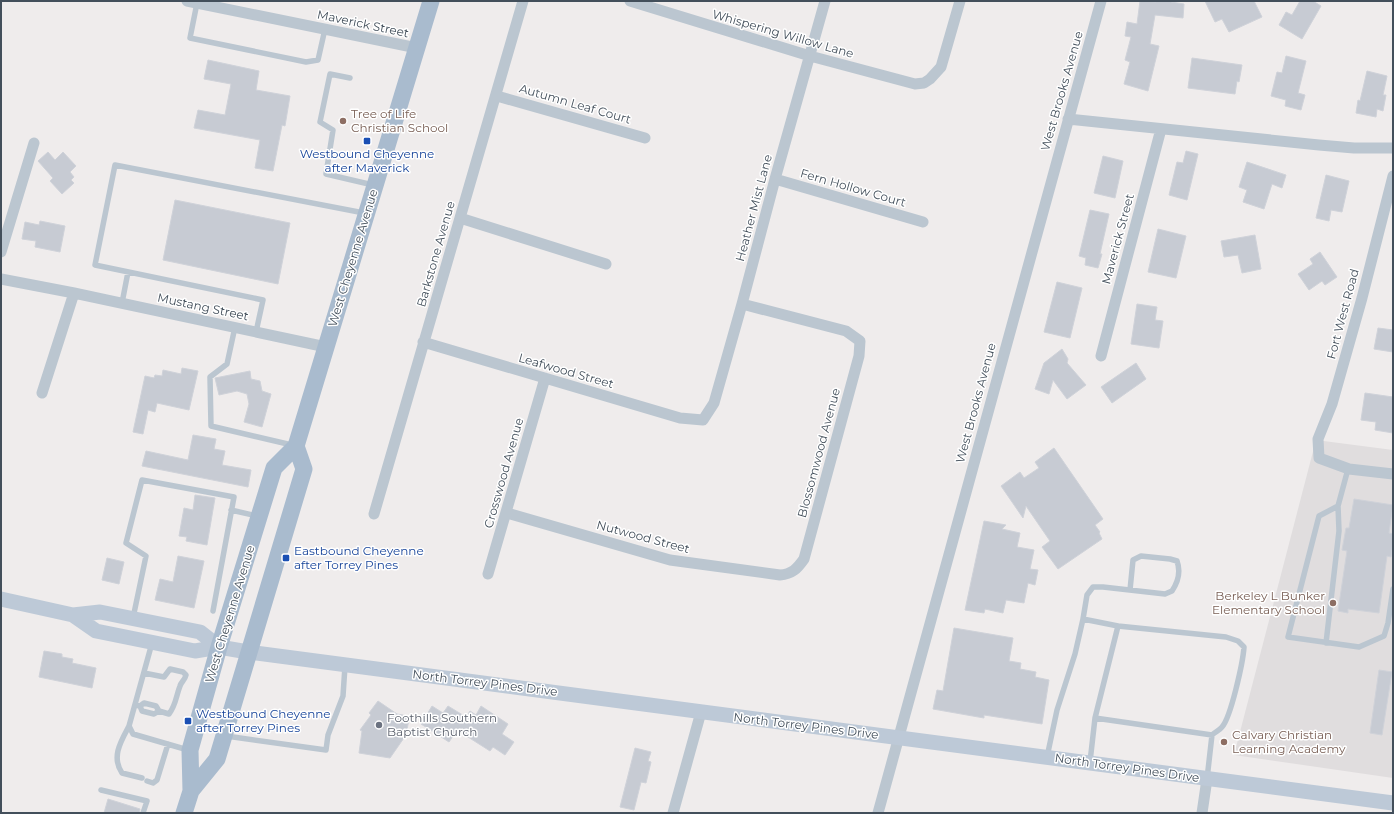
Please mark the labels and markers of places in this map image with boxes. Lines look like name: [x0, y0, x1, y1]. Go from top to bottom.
place label: Tree of Life Christian School: [351, 106, 448, 135]
marker: Tree of Life Christian School: [338, 116, 348, 126]
marker: Westbound Cheyenne after Maverick: [362, 136, 372, 146]
place label: Westbound Cheyenne after Maverick: [300, 146, 434, 175]
place label: Eastbound Cheyenne after Torrey Pines: [294, 543, 424, 572]
marker: Eastbound Cheyenne after Torrey Pines: [281, 553, 291, 563]
place label: Berkeley L Bunker Elementary School: [1212, 588, 1325, 617]
marker: Berkeley L Bunker Elementary School: [1328, 598, 1338, 608]
place label: Westbound Cheyenne after Torrey Pines: [196, 706, 331, 735]
place label: Foothills Southern Baptist Church: [387, 710, 497, 739]
marker: Westbound Cheyenne after Torrey Pines: [183, 716, 193, 726]
marker: Foothills Southern Baptist Church: [374, 720, 384, 730]
place label: Calvary Christian Learning Academy: [1232, 727, 1346, 756]
marker: Calvary Christian Learning Academy: [1219, 737, 1229, 747]

